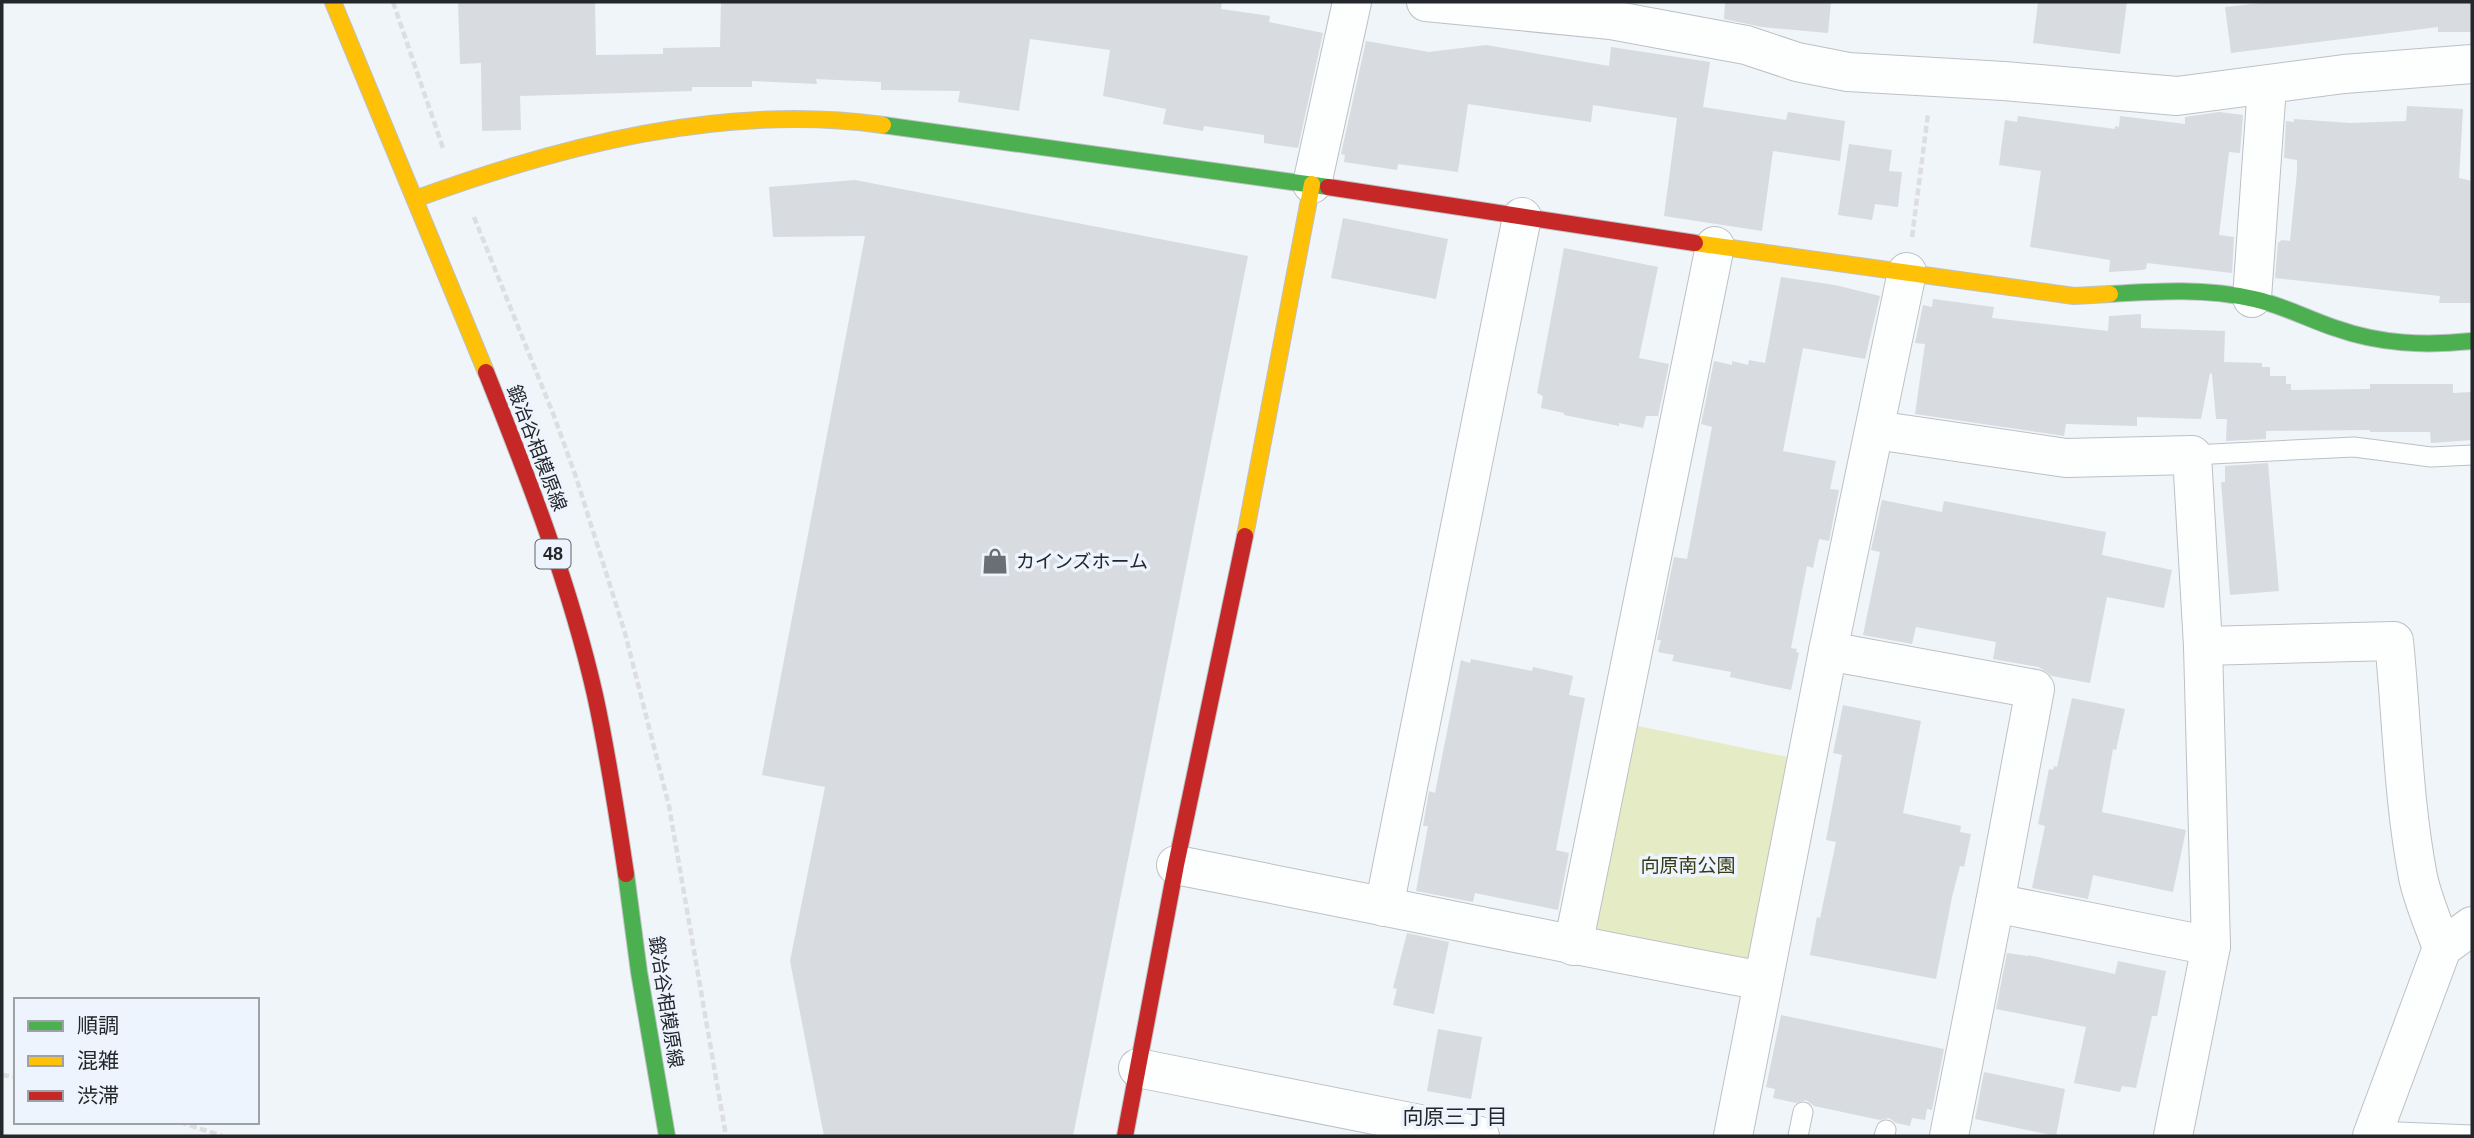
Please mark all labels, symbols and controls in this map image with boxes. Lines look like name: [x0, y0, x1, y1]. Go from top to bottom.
street label: 鍛冶谷相模原線: [503, 382, 571, 514]
road number: 48: [536, 540, 570, 568]
shop icon: カインズホーム: [980, 546, 1010, 576]
place label: カインズホーム: [1016, 551, 1148, 572]
park label: 向原南公園: [1640, 855, 1736, 876]
street label: 鍛冶谷相模原線: [645, 935, 687, 1069]
legend: [14, 998, 259, 1124]
text: 順調: [77, 1014, 119, 1037]
text: 混雑: [77, 1049, 119, 1072]
text: 渋滞: [77, 1084, 119, 1107]
district label: 向原三丁目: [1403, 1105, 1508, 1128]

